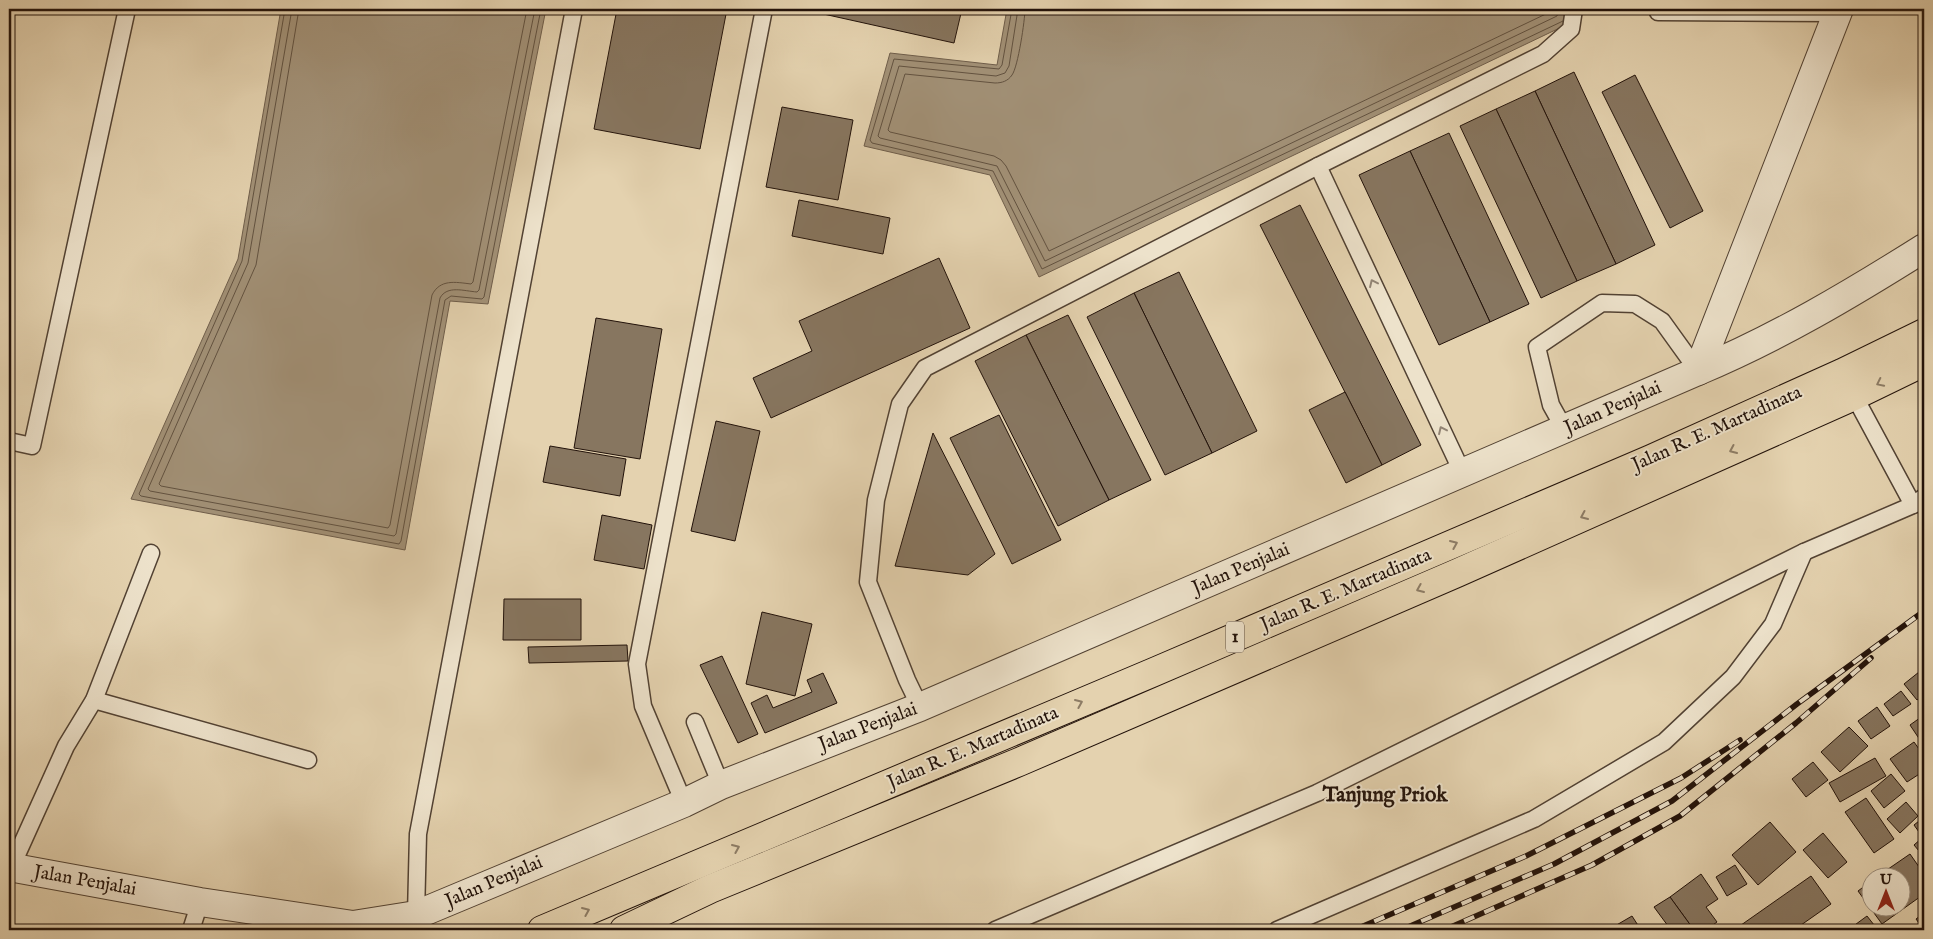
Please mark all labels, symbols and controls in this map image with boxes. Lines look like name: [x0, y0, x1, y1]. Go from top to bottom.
one-way arrow: [1368, 279, 1379, 288]
street label: Jalan Penjalai: [1559, 376, 1665, 441]
one-way arrow: [1877, 377, 1886, 387]
street label: Jalan R. E. Martadinata: [1626, 380, 1806, 478]
one-way arrow: [1438, 426, 1448, 435]
one-way arrow: [1729, 444, 1738, 455]
one-way arrow: [1580, 510, 1589, 521]
street label: Jalan Penjalai: [1187, 538, 1293, 601]
one-way arrow: [1449, 539, 1458, 550]
street label: Jalan R. E. Martadinata: [1255, 543, 1436, 638]
one-way arrow: [1416, 584, 1424, 594]
road number: 1: [1226, 622, 1244, 652]
street label: Jalan Penjalai: [813, 697, 921, 758]
one-way arrow: [1074, 699, 1083, 710]
street label: Jalan R. E. Martadinata: [882, 701, 1063, 796]
district label: Tanjung Priok: [1322, 782, 1448, 809]
one-way arrow: [731, 843, 740, 854]
street label: Jalan Penjalai: [440, 851, 546, 914]
street label: Jalan Penjalai: [30, 860, 138, 902]
north arrow: [1860, 866, 1910, 916]
text: U: [1879, 871, 1893, 889]
one-way arrow: [581, 906, 590, 917]

